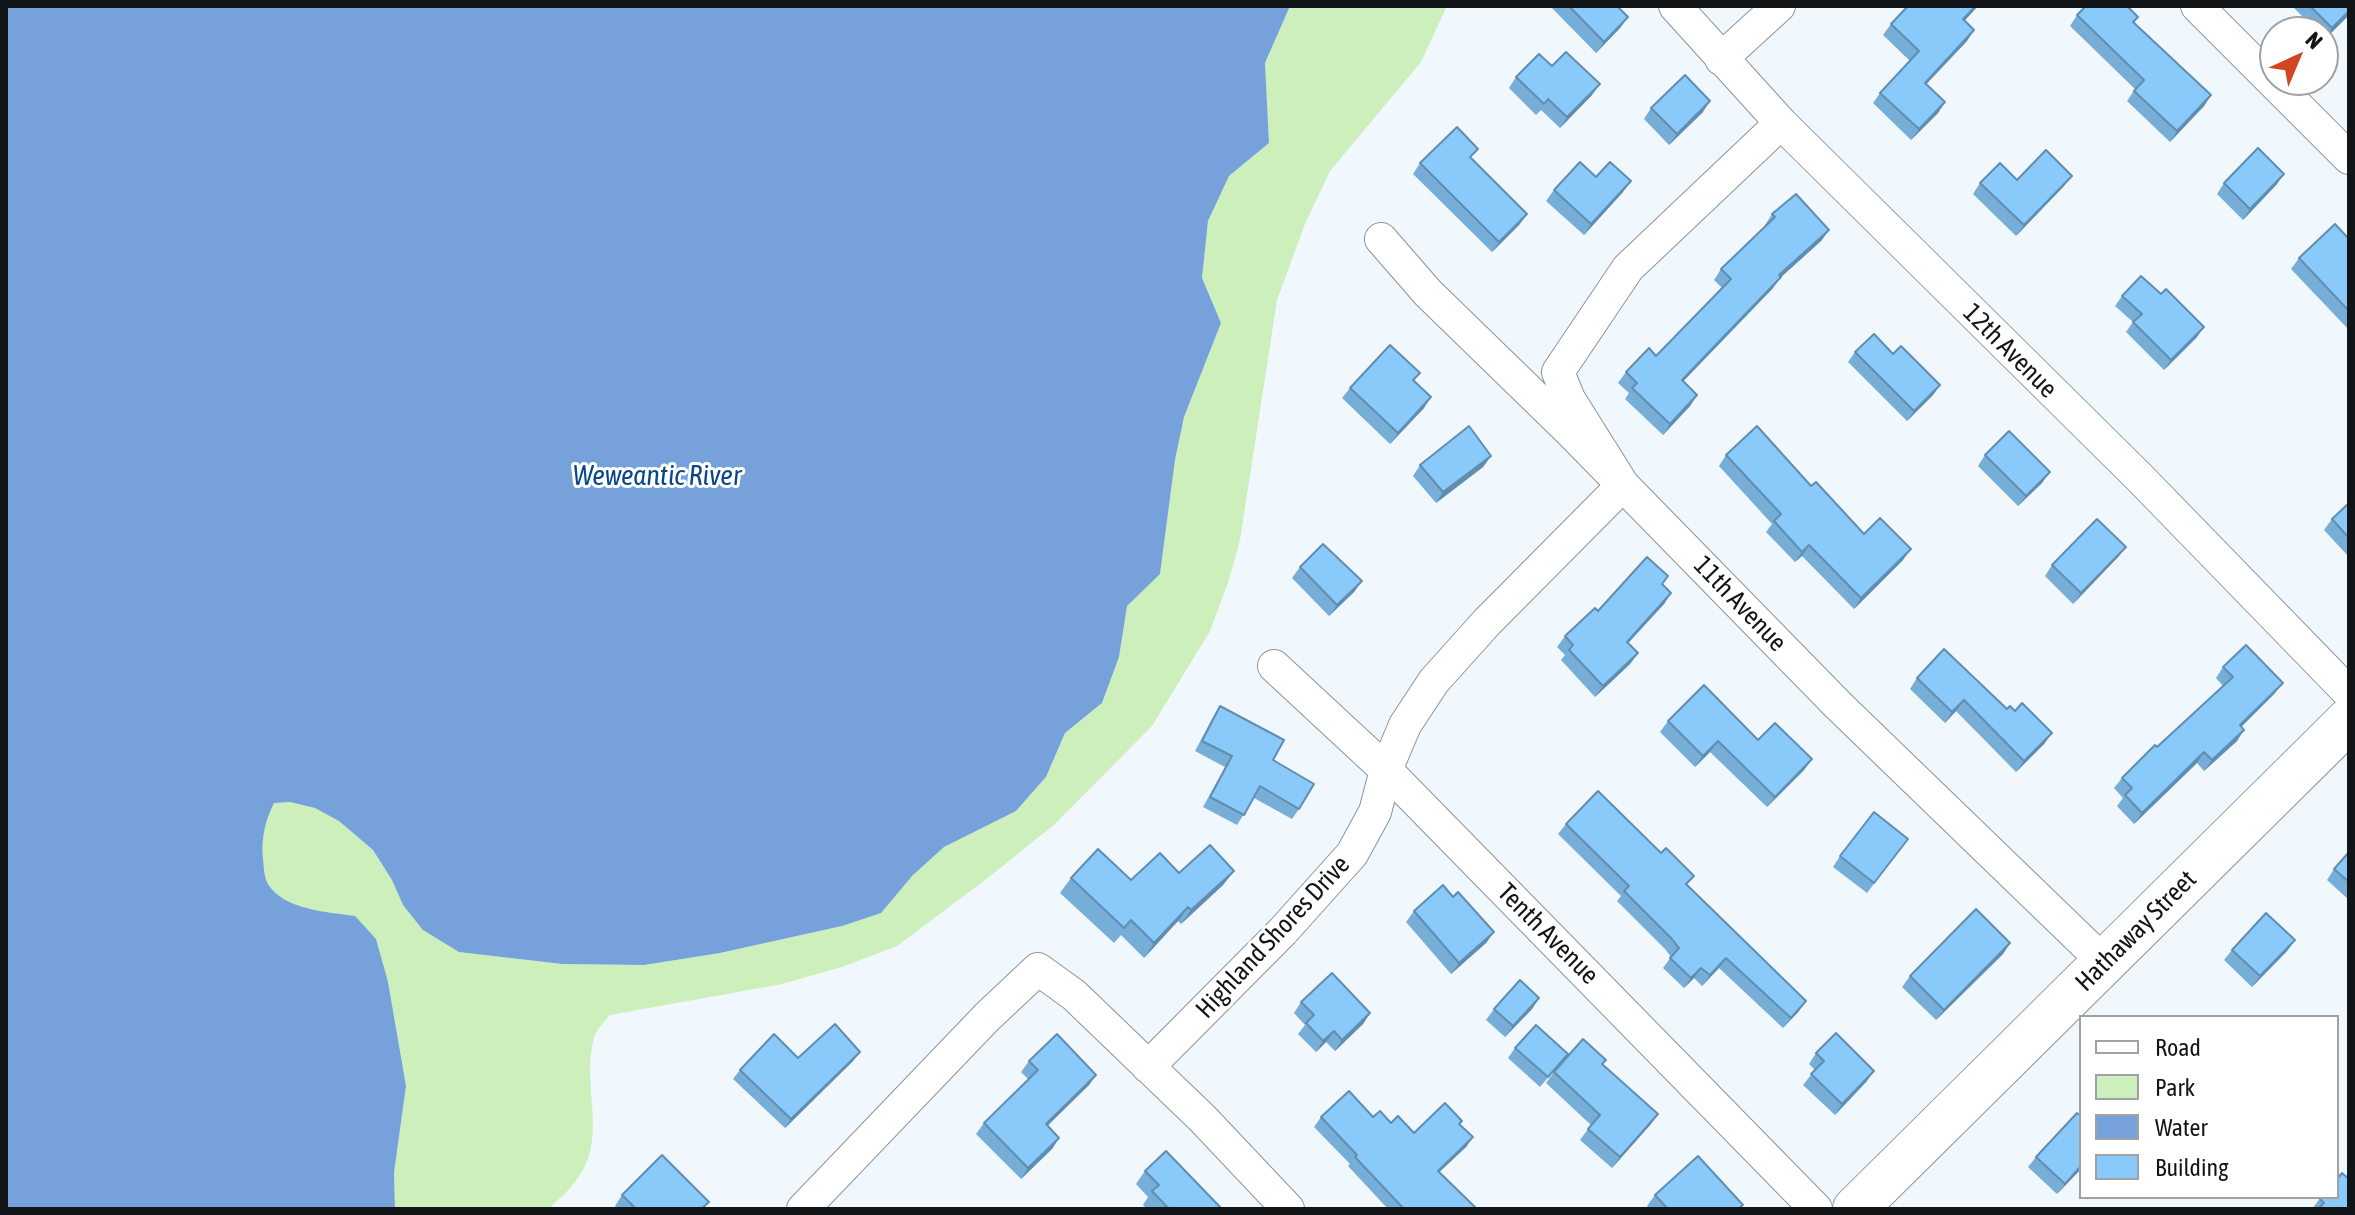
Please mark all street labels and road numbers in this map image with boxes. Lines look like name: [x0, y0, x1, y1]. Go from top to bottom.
street label: 12th Avenue: [1957, 298, 2063, 404]
street label: 11th Avenue: [1687, 550, 1793, 658]
street label: Highland Shores Drive: [1190, 849, 1356, 1025]
street label: Hathaway Street: [2069, 864, 2203, 998]
street label: Tenth Avenue: [1491, 877, 1605, 991]

